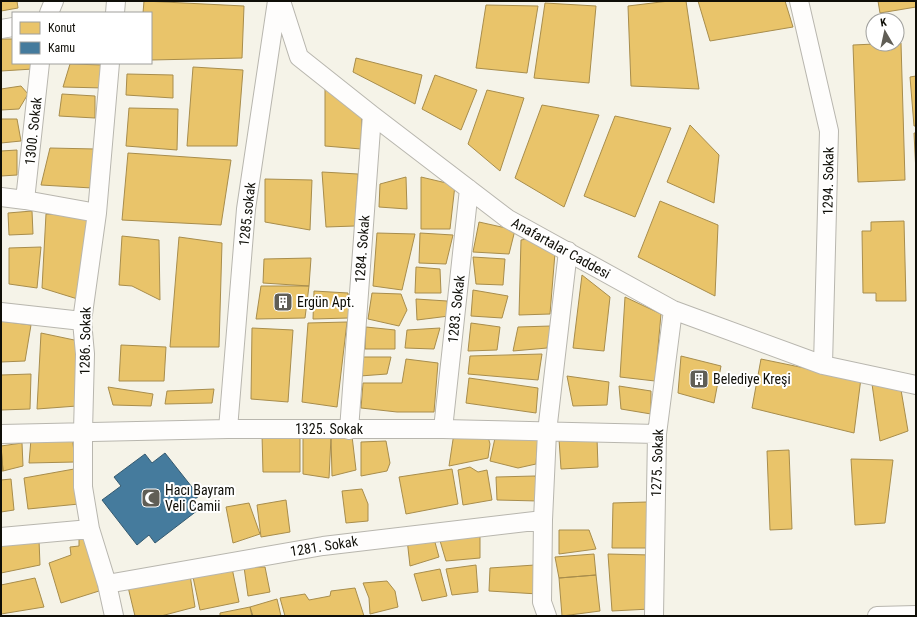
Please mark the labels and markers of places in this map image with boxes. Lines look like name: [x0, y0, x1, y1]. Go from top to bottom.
building icon: Ergün Apt.: [272, 291, 294, 313]
place label: Ergün Apt.: [297, 294, 355, 310]
building icon: Belediye Kreşi: [688, 368, 710, 390]
place label: Belediye Kreşi: [713, 371, 791, 387]
place label: Hacı Bayram Veli Camii: [165, 482, 235, 514]
mosque icon: Hacı Bayram Veli Camii: [140, 487, 162, 509]

